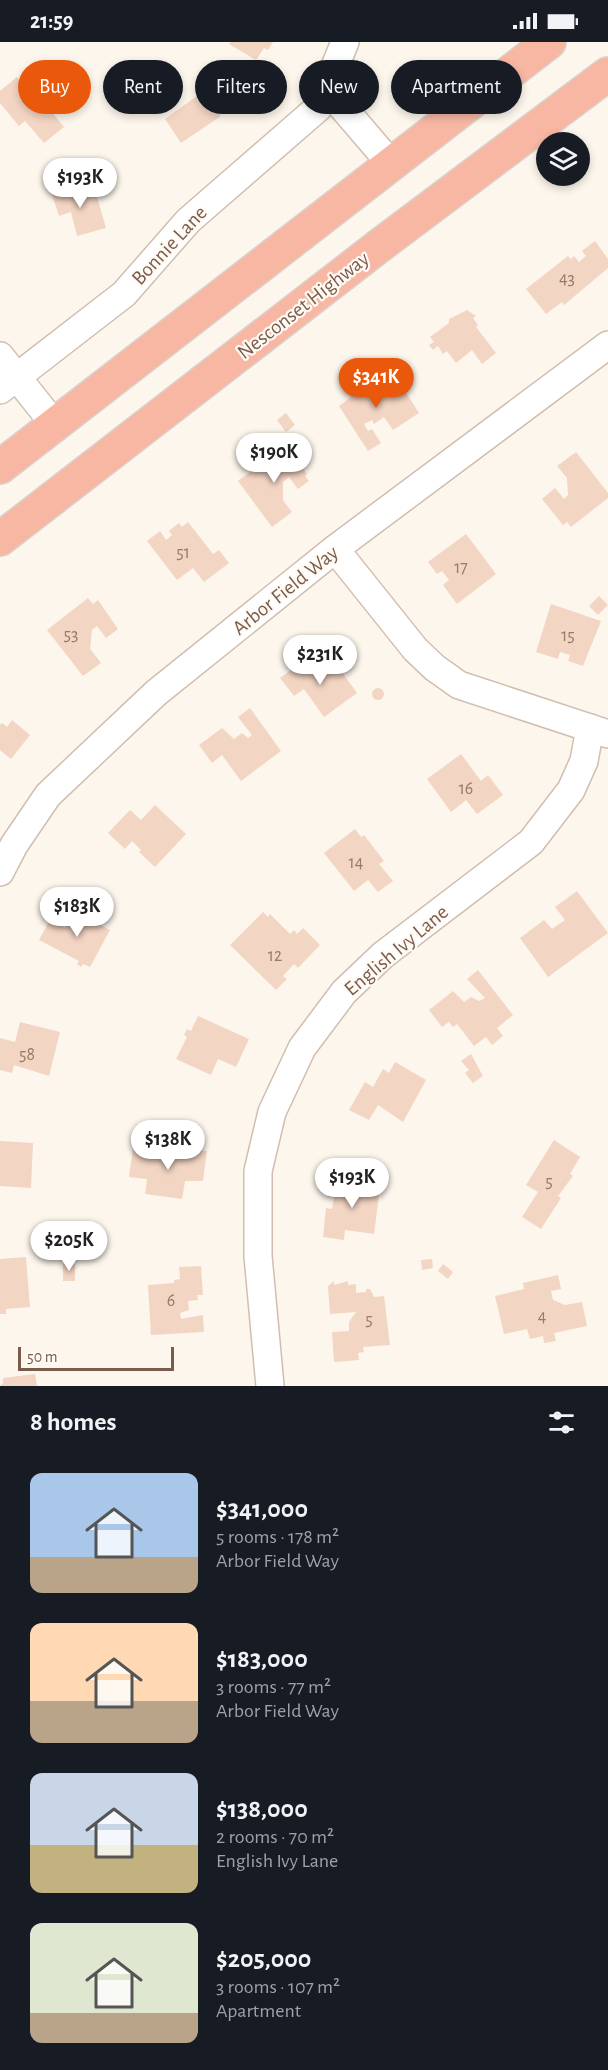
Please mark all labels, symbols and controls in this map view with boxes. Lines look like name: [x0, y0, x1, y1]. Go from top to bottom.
text: 21:59: [30, 10, 73, 32]
chip: Buy: [18, 60, 91, 114]
chip: Rent: [103, 60, 183, 114]
chip: Filters: [195, 60, 287, 114]
chip: New: [299, 60, 379, 114]
chip: Apartment: [391, 60, 522, 114]
map controls: [536, 132, 590, 186]
button: layers: [536, 132, 590, 186]
pin: $193K: [38, 158, 122, 209]
text: $193K: [57, 167, 103, 187]
street label: Bonnie Lane: [128, 202, 211, 289]
street label: Nesconset Highway: [234, 248, 373, 363]
house number: 43: [559, 270, 575, 288]
pin: $341K: [334, 358, 418, 409]
text: $341K: [353, 367, 399, 387]
pin: $190K: [232, 433, 316, 484]
text: $190K: [250, 442, 298, 462]
street label: Arbor Field Way: [228, 542, 342, 639]
house number: 51: [176, 544, 190, 562]
house number: 17: [454, 559, 468, 577]
house number: 53: [64, 626, 78, 644]
house number: 15: [561, 627, 575, 645]
pin: $231K: [278, 635, 362, 686]
text: $231K: [297, 644, 343, 664]
house number: 16: [459, 780, 473, 798]
house number: 14: [349, 854, 364, 872]
pin: $183K: [35, 887, 119, 938]
text: $183K: [54, 896, 100, 916]
street label: English Ivy Lane: [340, 901, 452, 1000]
house number: 12: [268, 947, 282, 965]
house number: 58: [19, 1046, 35, 1064]
pin: $138K: [126, 1120, 210, 1171]
text: $138K: [145, 1129, 191, 1149]
pin: $193K: [310, 1158, 394, 1209]
text: $193K: [329, 1167, 375, 1187]
house number: 5: [545, 1173, 553, 1191]
pin: $205K: [27, 1221, 111, 1272]
text: $205K: [44, 1230, 94, 1250]
house number: 6: [167, 1292, 175, 1310]
house number: 4: [538, 1308, 547, 1326]
house number: 5: [365, 1311, 373, 1329]
scale bar: [18, 1344, 174, 1372]
text: 50 m: [27, 1349, 58, 1365]
icon: filters: [545, 1406, 578, 1439]
text: 8 homes: [30, 1409, 117, 1435]
text: $341,000: [216, 1496, 308, 1522]
icon: home: [78, 1497, 150, 1569]
text: 5 rooms · 178 m²: [216, 1527, 339, 1547]
text: Arbor Field Way: [216, 1551, 339, 1571]
text: $183,000: [216, 1646, 308, 1672]
icon: home: [78, 1647, 150, 1719]
text: 3 rooms · 77 m²: [216, 1677, 331, 1697]
text: Arbor Field Way: [216, 1701, 339, 1721]
text: $138,000: [216, 1796, 308, 1822]
icon: home: [78, 1797, 150, 1869]
text: 2 rooms · 70 m²: [216, 1827, 334, 1847]
text: English Ivy Lane: [216, 1851, 338, 1871]
text: $205,000: [216, 1946, 311, 1972]
icon: home: [78, 1947, 150, 2019]
text: 3 rooms · 107 m²: [216, 1977, 340, 1997]
text: Apartment: [216, 2001, 301, 2021]

